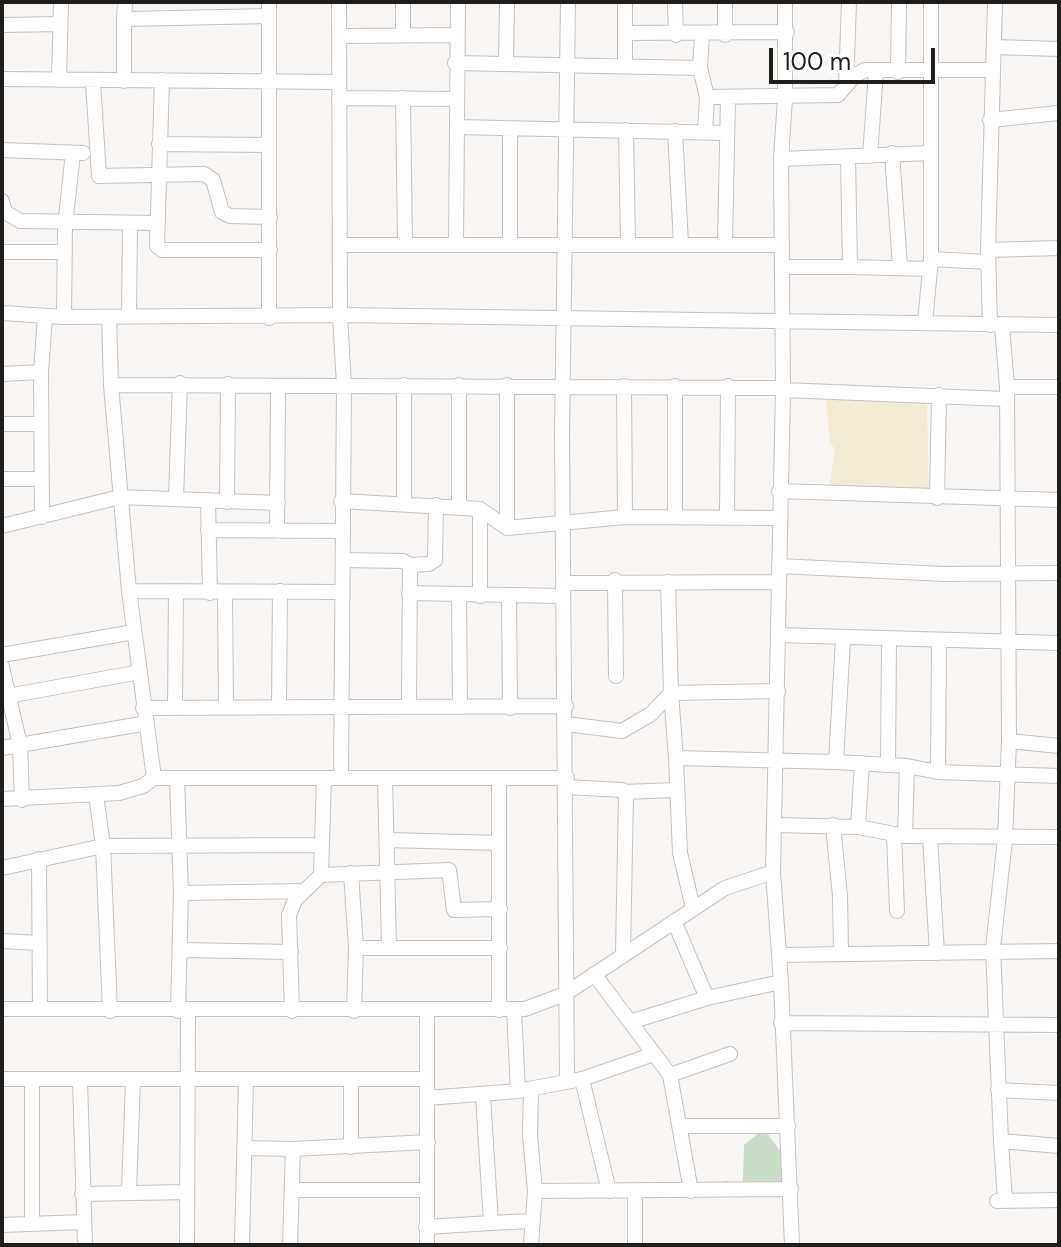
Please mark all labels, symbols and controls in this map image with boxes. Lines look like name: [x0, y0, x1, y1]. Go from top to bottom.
scale bar: [773, 32, 939, 82]
text: 100 m: [783, 46, 851, 77]

